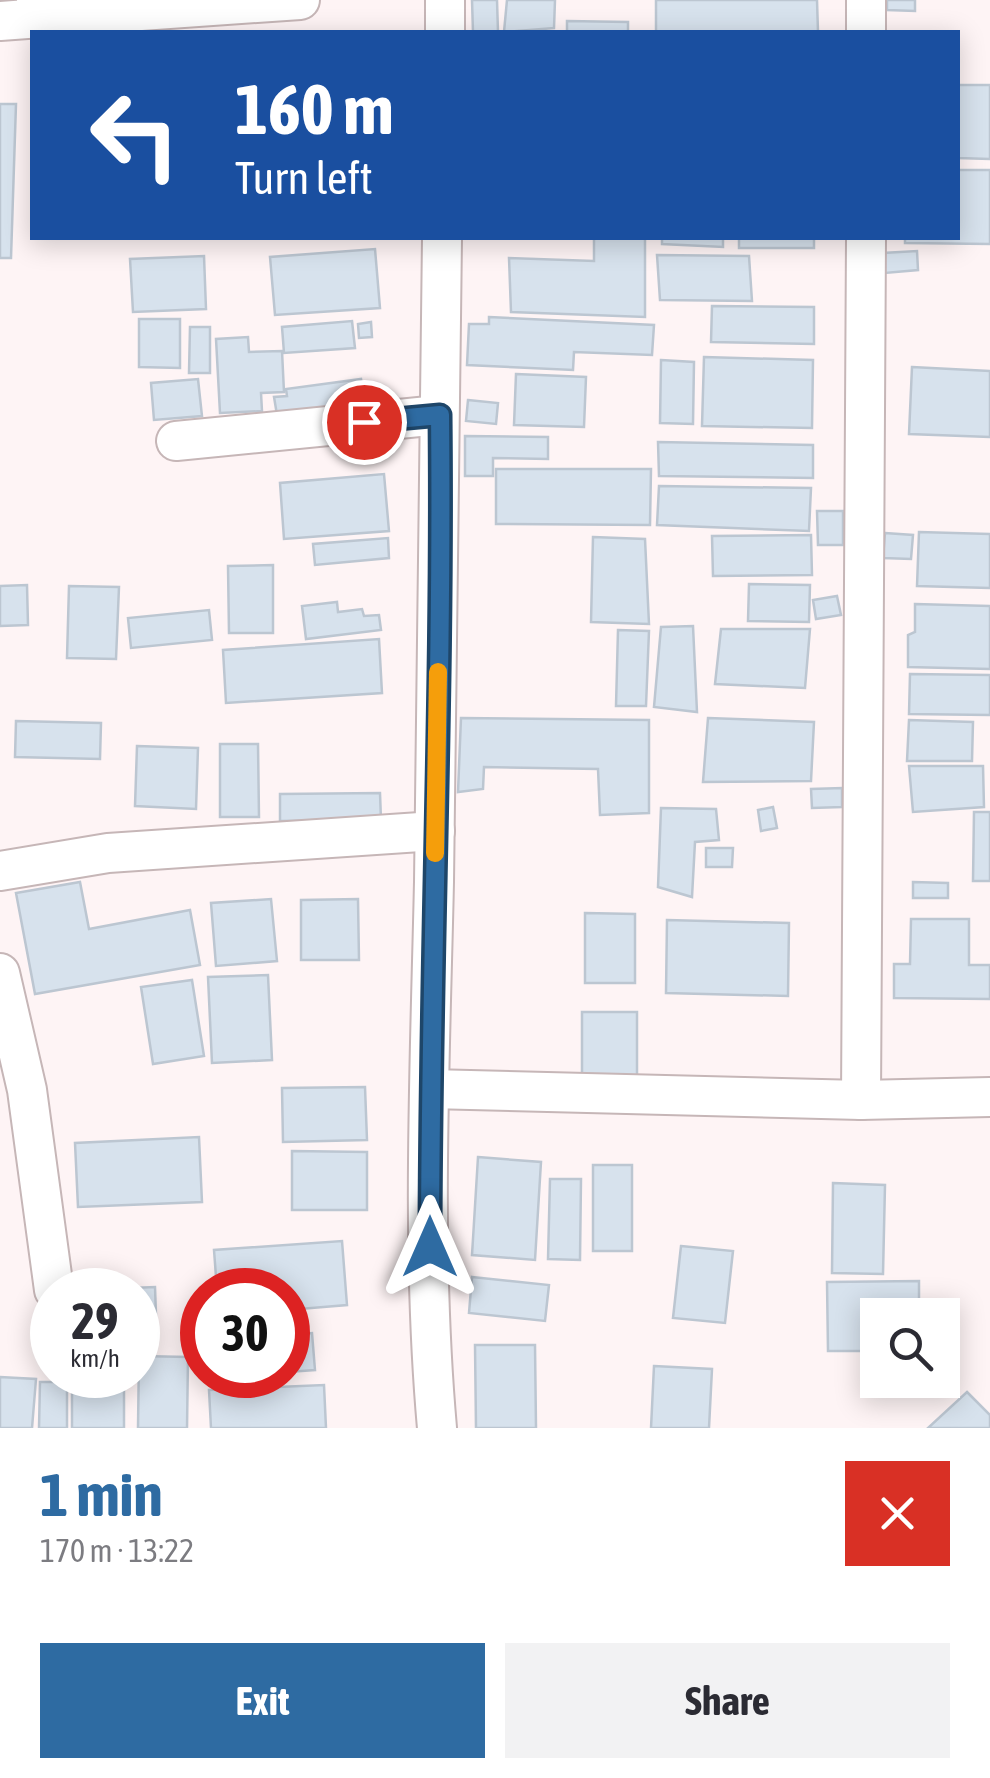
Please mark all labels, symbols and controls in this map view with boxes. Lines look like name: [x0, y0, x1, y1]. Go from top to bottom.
text: 160 m: [235, 69, 394, 149]
icon: left: [70, 70, 200, 200]
text: Turn left: [235, 152, 373, 204]
pin: [322, 380, 407, 465]
icon: arrive: [337, 395, 392, 450]
position arrow: [378, 1195, 482, 1299]
speed limit sign: 30: [180, 1268, 310, 1398]
text: 29: [71, 1292, 118, 1350]
map controls: [860, 1298, 960, 1398]
button: search: [860, 1298, 960, 1398]
text: km/h: [70, 1344, 120, 1372]
text: 1 min: [40, 1460, 163, 1529]
button: close: [845, 1461, 950, 1566]
text: 170 m · 13:22: [40, 1532, 194, 1569]
button: Exit: [40, 1643, 485, 1758]
button: Share: [505, 1643, 950, 1758]

